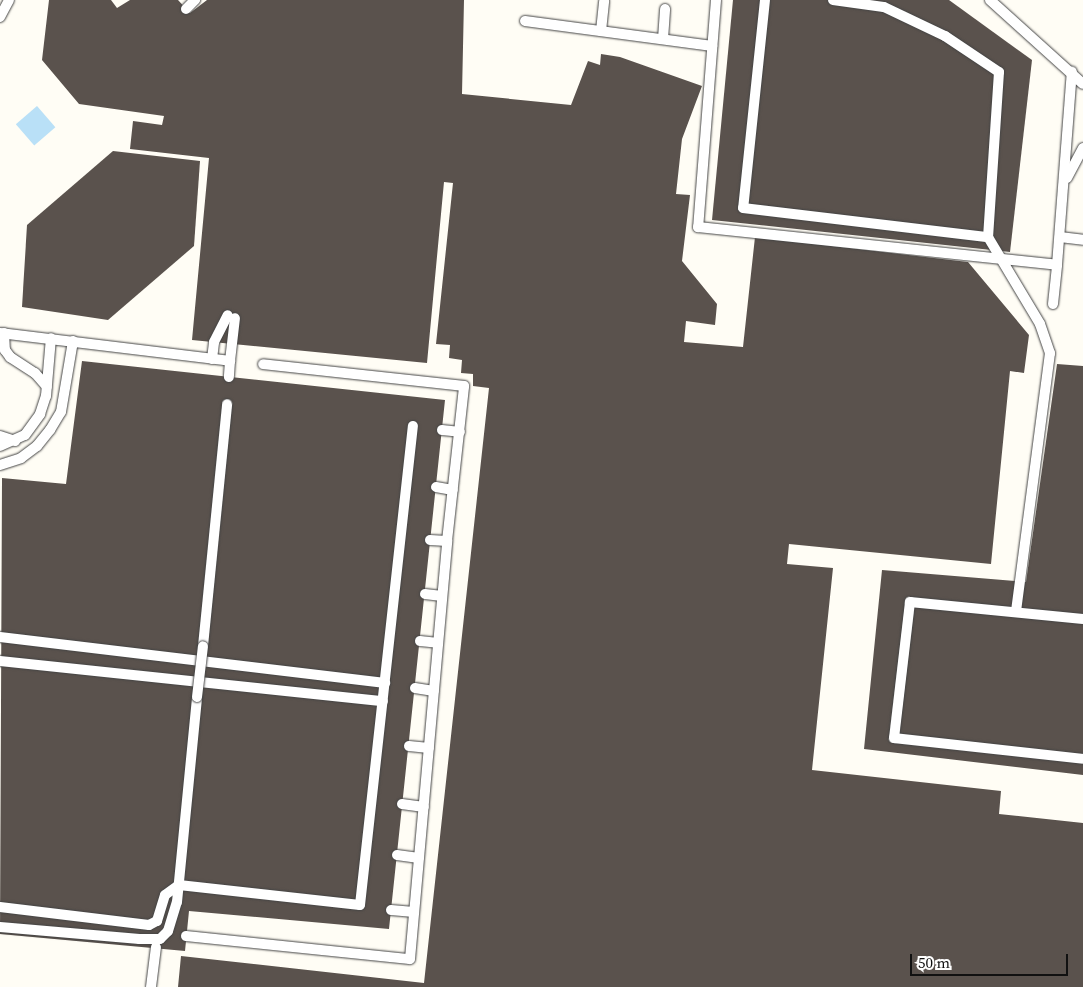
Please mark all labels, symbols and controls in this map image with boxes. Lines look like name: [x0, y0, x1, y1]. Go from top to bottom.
scale bar: [913, 944, 1070, 976]
text: 50 m: [918, 952, 950, 973]

